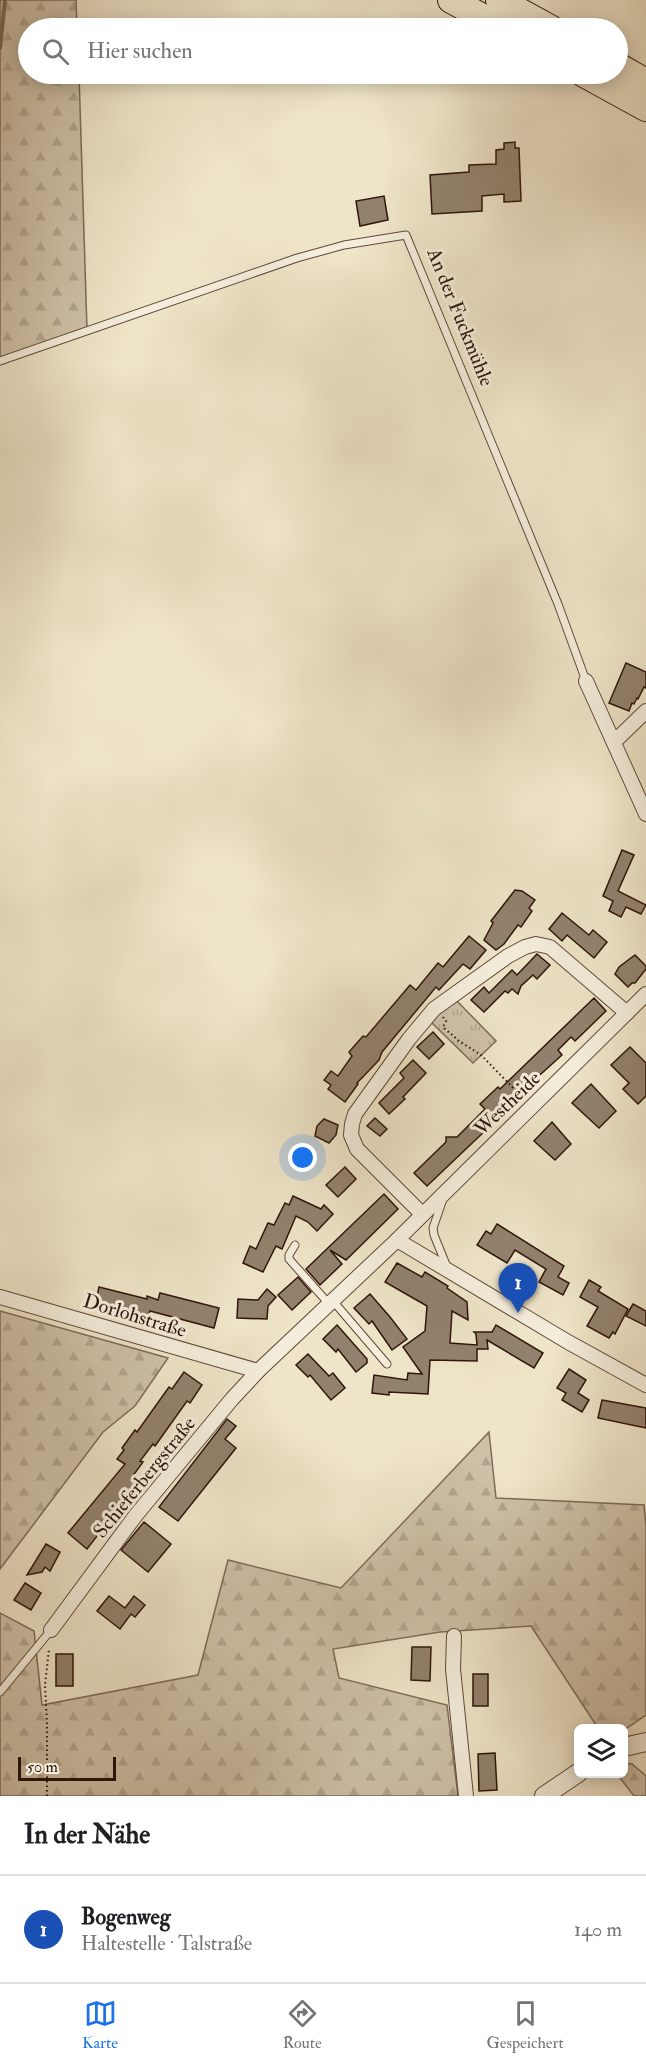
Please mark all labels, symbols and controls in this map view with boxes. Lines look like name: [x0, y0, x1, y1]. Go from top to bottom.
search box: [18, 18, 628, 84]
icon: search: [39, 35, 72, 68]
text: Hier suchen: [87, 37, 193, 65]
street label: An der Fuckmühle: [421, 244, 500, 390]
street label: Westheide: [468, 1066, 546, 1142]
your location: [288, 1143, 317, 1172]
pin: 1: [498, 1264, 538, 1313]
street label: Dorlohstraße: [80, 1288, 189, 1343]
street label: Schieferbergstraße: [88, 1412, 201, 1543]
map controls: [574, 1724, 628, 1778]
button: layers: [574, 1724, 628, 1778]
scale bar: [18, 1754, 116, 1782]
text: 50 m: [27, 1757, 58, 1777]
text: In der Nähe: [24, 1819, 150, 1851]
text: Bogenweg: [81, 1903, 171, 1931]
text: 1: [40, 1917, 47, 1942]
text: 140 m: [574, 1917, 622, 1942]
text: Haltestelle · Talstraße: [81, 1931, 252, 1956]
tab: Karte: [82, 1997, 118, 2053]
tab: Route: [283, 1997, 322, 2053]
tab: Gespeichert: [486, 1997, 564, 2053]

